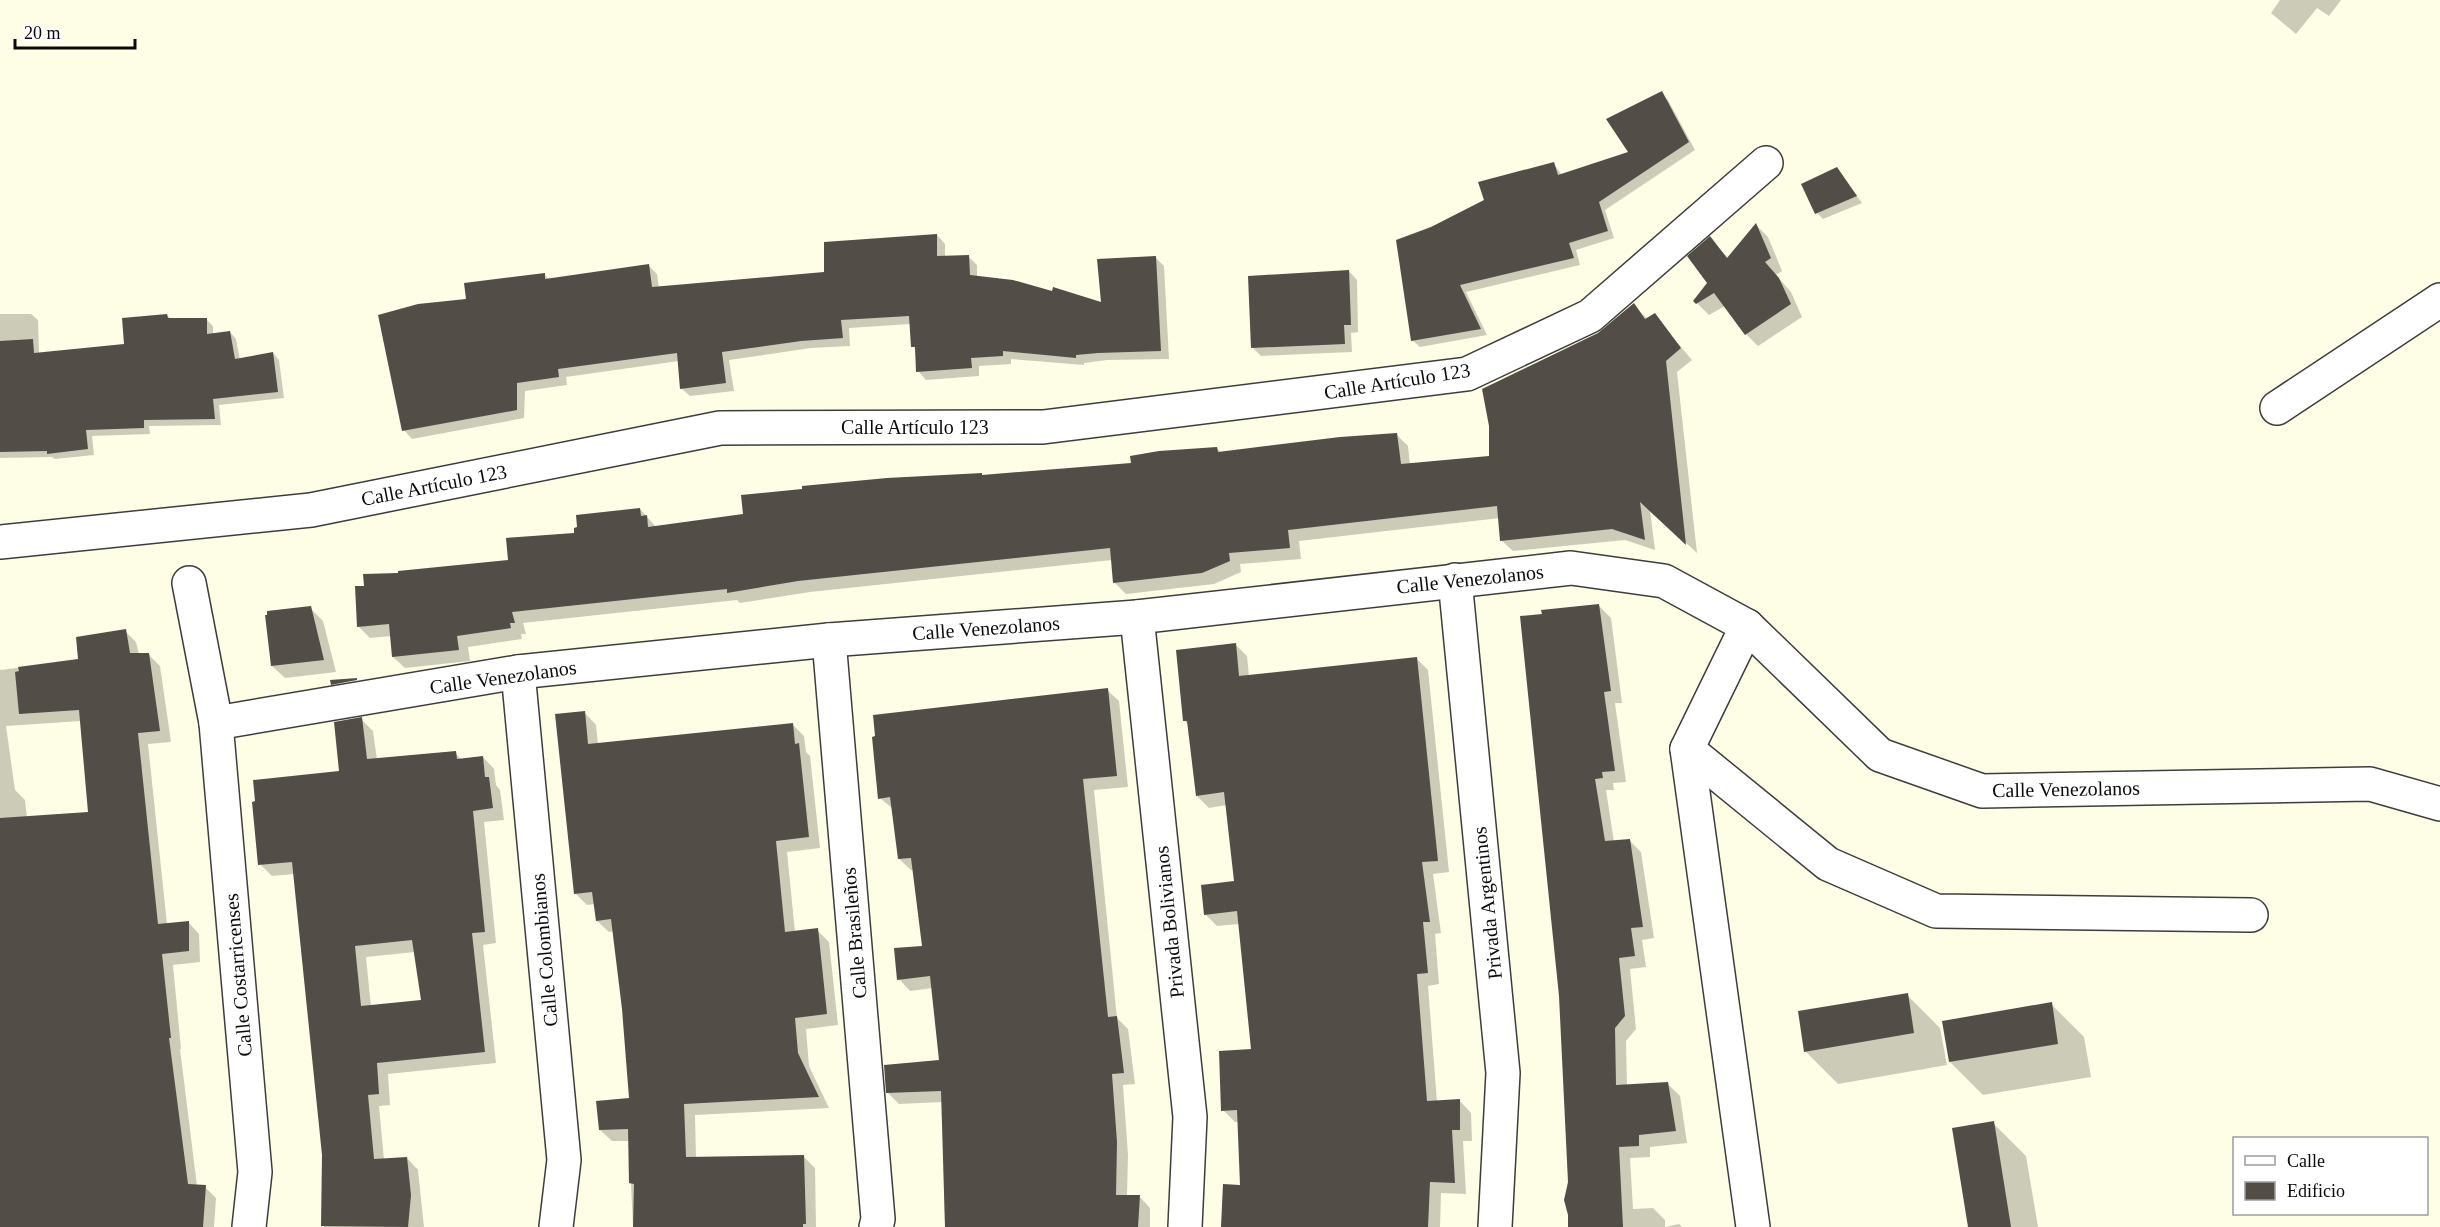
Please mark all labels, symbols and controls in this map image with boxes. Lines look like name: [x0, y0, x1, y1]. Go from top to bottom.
scale bar: [15, 12, 135, 50]
text: 20 m: [24, 23, 61, 43]
street label: Calle Artículo 123: [1322, 359, 1472, 403]
street label: Calle Artículo 123: [841, 416, 989, 438]
street label: Calle Artículo 123: [359, 460, 509, 510]
street label: Calle Venezolanos: [1395, 560, 1545, 598]
street label: Calle Venezolanos: [911, 612, 1061, 644]
street label: Calle Venezolanos: [428, 656, 578, 698]
street label: Calle Venezolanos: [1992, 777, 2140, 801]
street label: Privada Argentinos: [1468, 825, 1507, 980]
street label: Privada Bolivianos: [1150, 845, 1188, 999]
street label: Calle Brasileños: [837, 866, 871, 1000]
street label: Calle Colombianos: [526, 872, 562, 1028]
street label: Calle Costarricenses: [220, 892, 256, 1058]
legend: [2233, 1137, 2428, 1215]
text: Calle: [2287, 1151, 2325, 1171]
text: Edificio: [2287, 1181, 2345, 1201]

